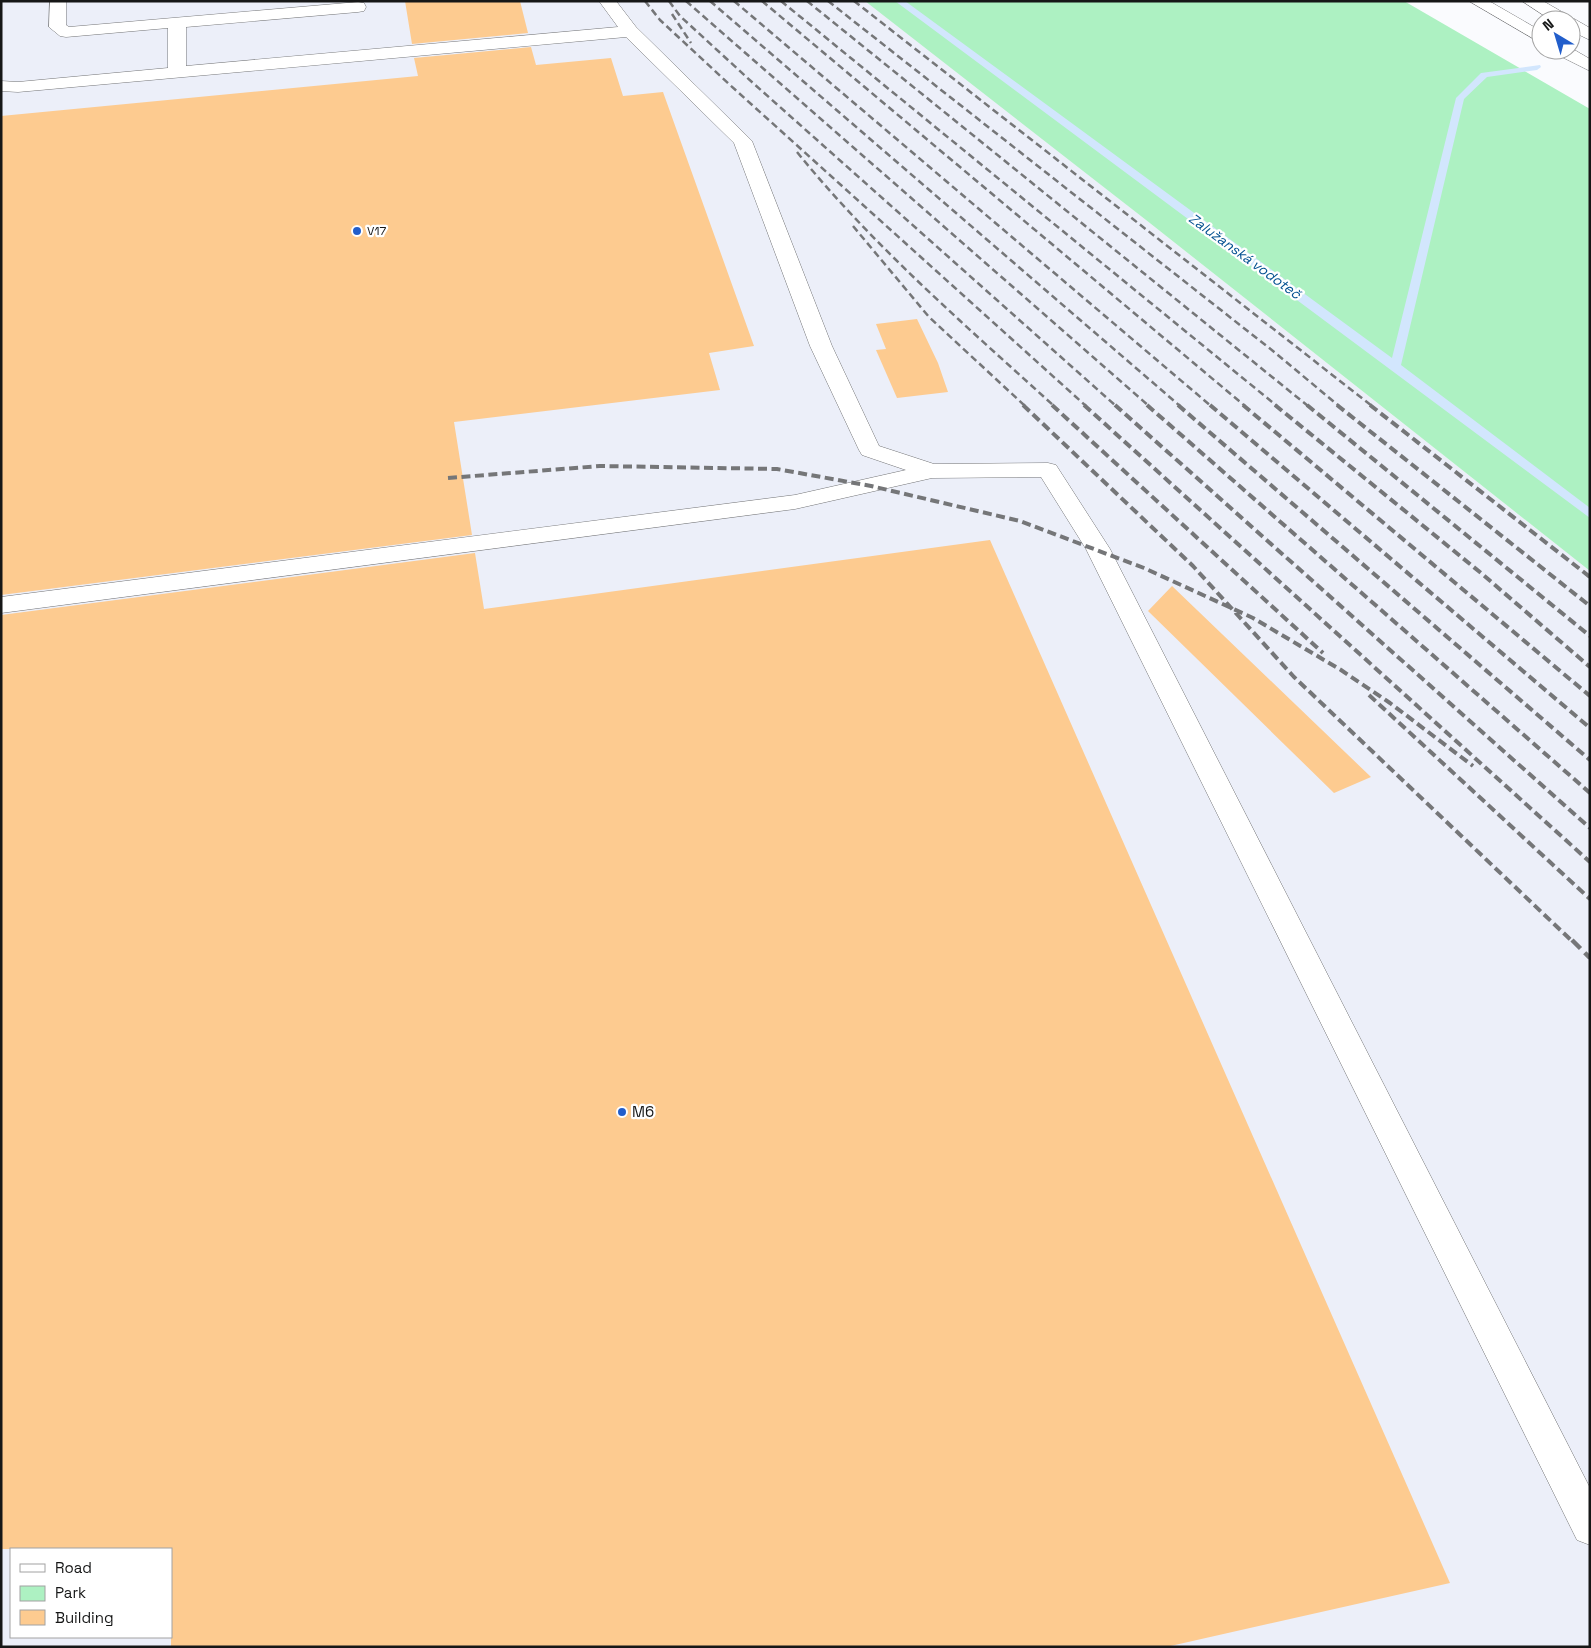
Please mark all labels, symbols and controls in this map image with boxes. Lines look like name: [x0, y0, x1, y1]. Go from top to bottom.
north arrow: [1531, 10, 1581, 60]
text: N: [1539, 15, 1557, 35]
water label: Zalužanská vodoteč: [1185, 209, 1306, 304]
place label: V17: [367, 223, 386, 239]
marker: V17: [351, 225, 363, 237]
place label: M6: [632, 1102, 654, 1121]
marker: M6: [616, 1106, 628, 1118]
legend: [10, 1548, 172, 1638]
text: Road: [55, 1558, 92, 1577]
text: Park: [55, 1583, 86, 1602]
text: Building: [55, 1608, 114, 1627]

